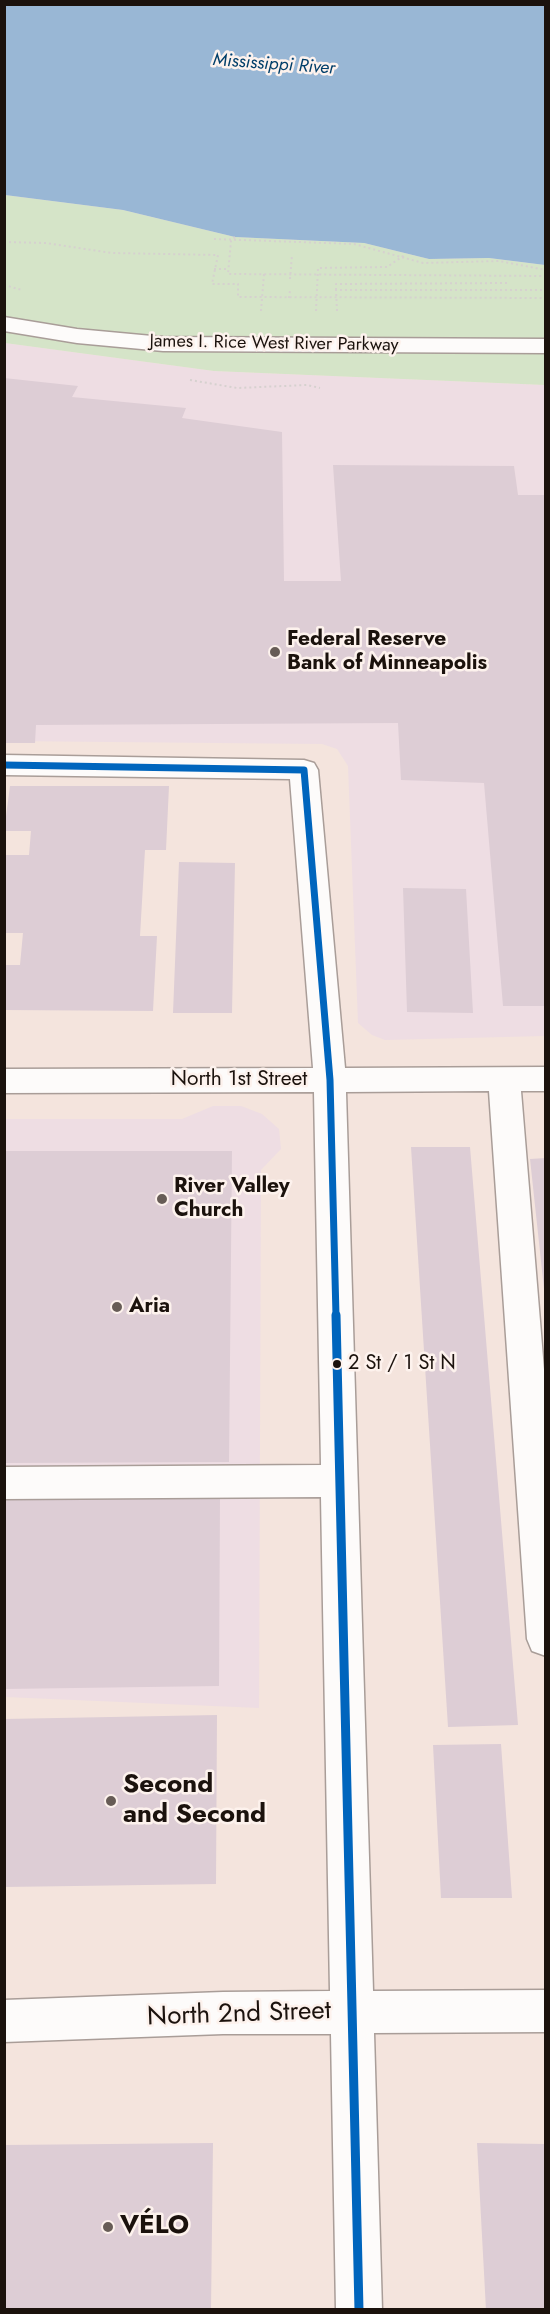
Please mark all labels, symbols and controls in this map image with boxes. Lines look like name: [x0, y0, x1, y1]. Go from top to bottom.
water label: Mississippi River: [212, 50, 336, 80]
street label: James I. Rice West River Parkway: [149, 331, 399, 357]
place label: Federal Reserve Bank of Minneapolis: [287, 627, 487, 677]
marker: Federal Reserve Bank of Minneapolis: [268, 645, 282, 659]
street label: North 1st Street: [171, 1067, 307, 1093]
place label: River Valley Church: [174, 1174, 290, 1224]
marker: River Valley Church: [155, 1192, 169, 1206]
place label: Aria: [129, 1294, 170, 1320]
marker: Aria: [110, 1300, 124, 1314]
place label: 2 St / 1 St N: [348, 1352, 456, 1376]
marker: 2 St / 1 St N: [331, 1358, 343, 1370]
place label: Second and Second: [123, 1770, 266, 1832]
marker: Second and Second: [104, 1794, 118, 1808]
street label: North 2nd Street: [146, 1996, 332, 2034]
place label: VÉLO: [120, 2211, 189, 2243]
marker: VÉLO: [101, 2220, 115, 2234]

